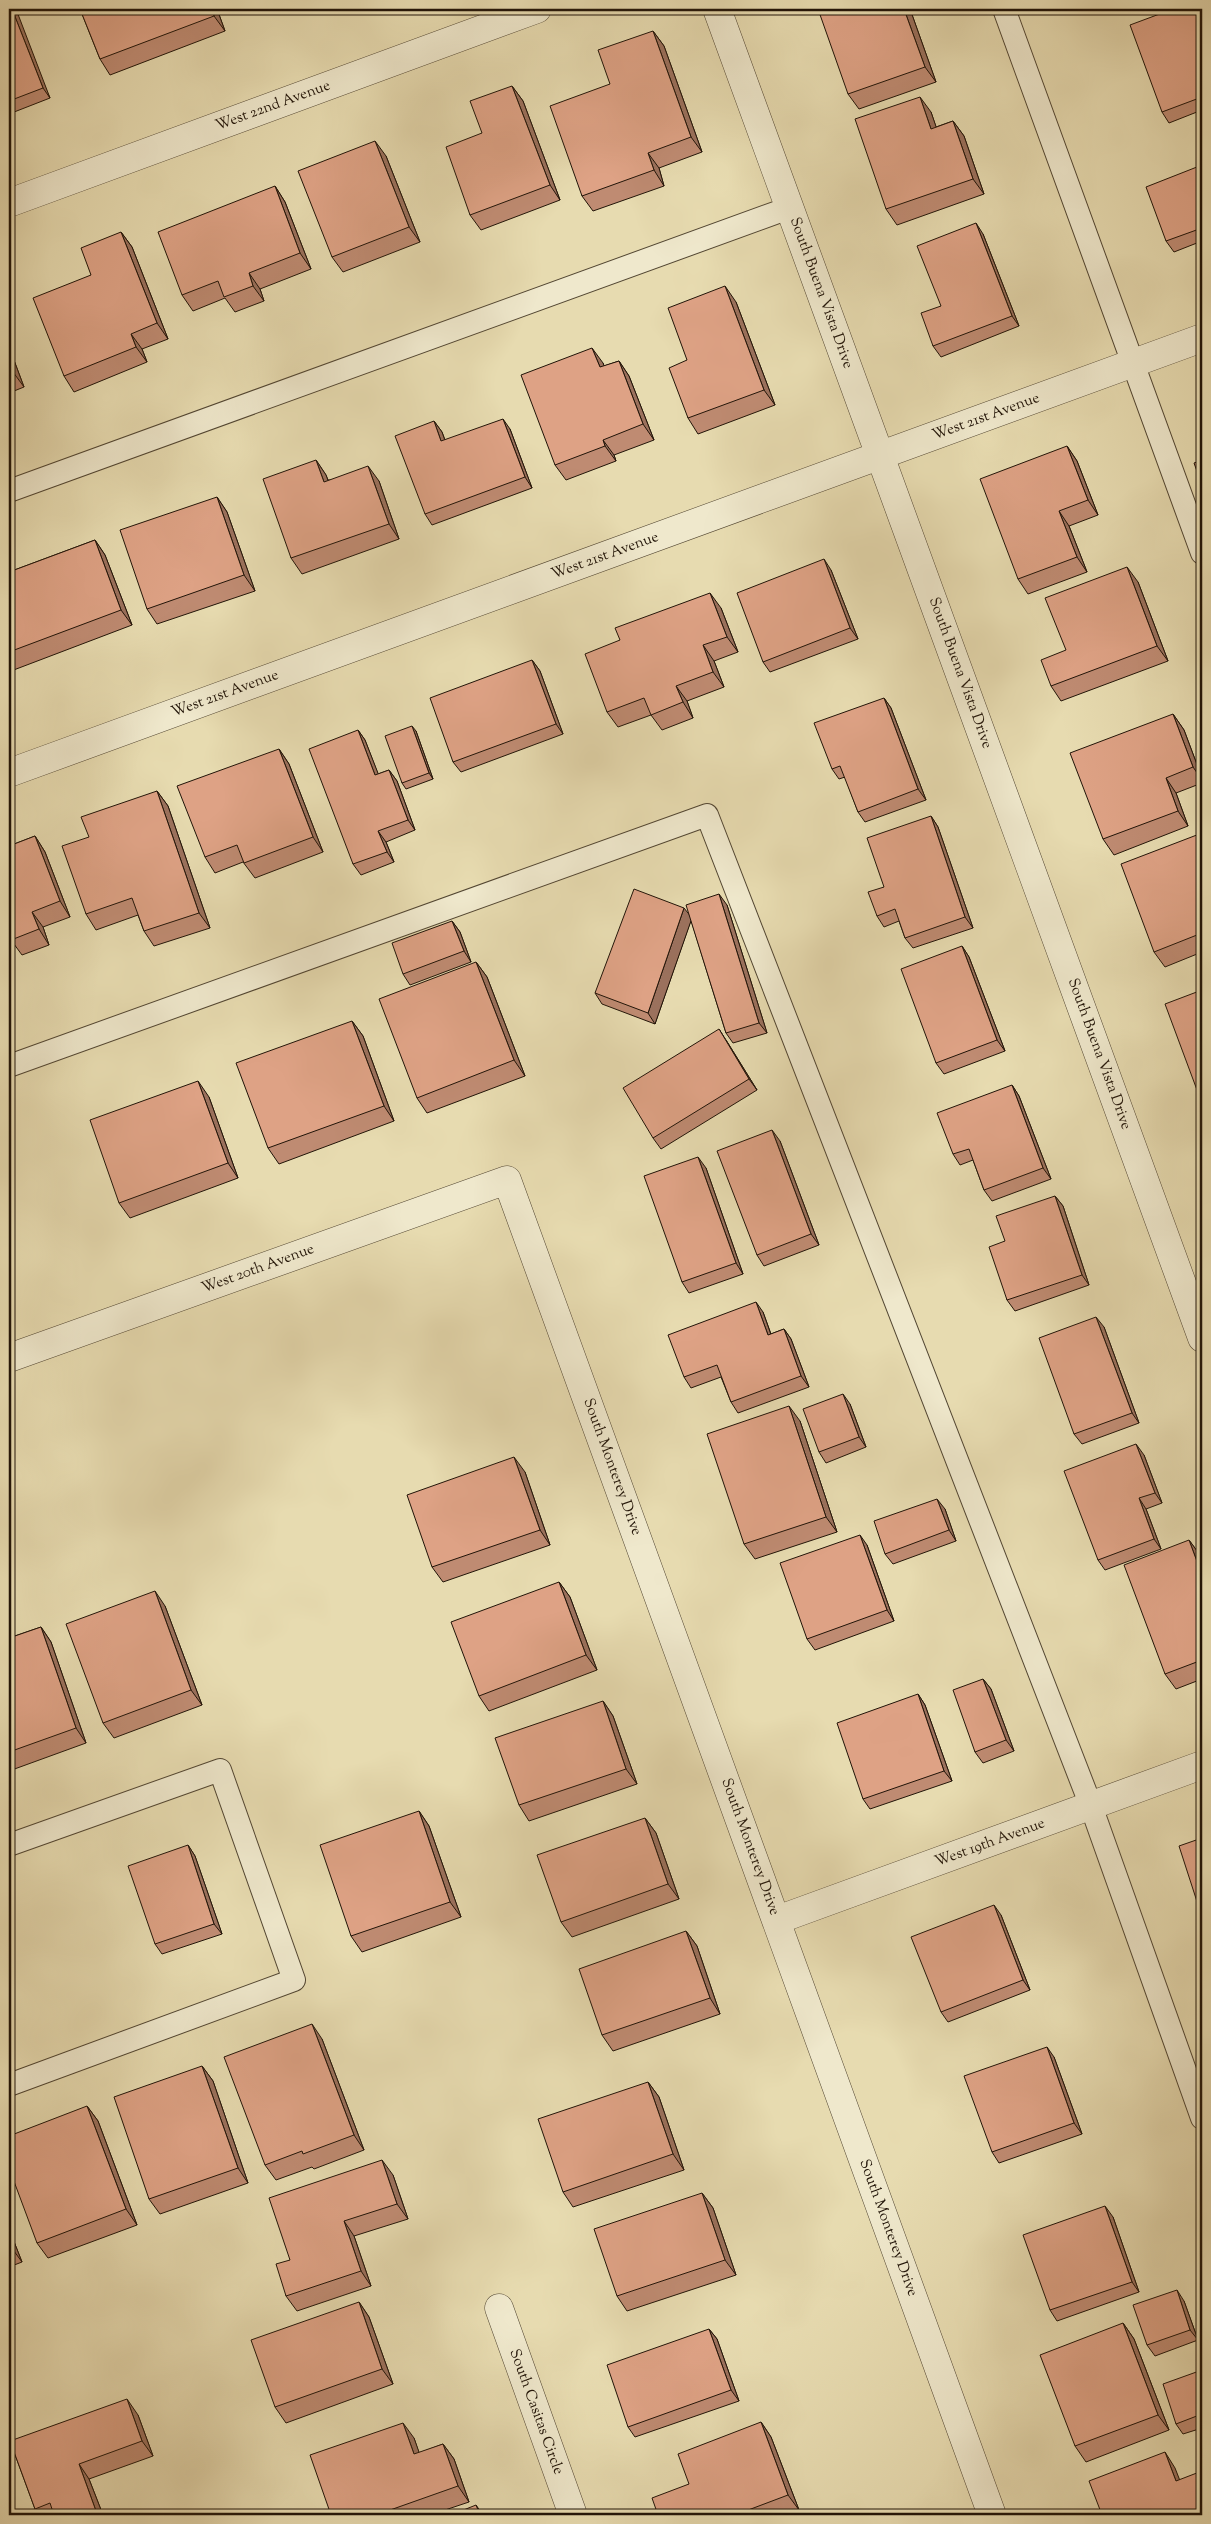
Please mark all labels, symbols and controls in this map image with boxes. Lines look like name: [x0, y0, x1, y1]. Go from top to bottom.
street label: West 22nd Avenue: [213, 75, 333, 137]
street label: South Buena Vista Drive: [784, 214, 858, 372]
street label: West 21st Avenue: [929, 388, 1043, 446]
street label: West 21st Avenue: [548, 527, 662, 585]
street label: South Buena Vista Drive: [923, 594, 997, 752]
street label: West 21st Avenue: [168, 665, 282, 723]
street label: South Buena Vista Drive: [1062, 975, 1136, 1133]
street label: West 20th Avenue: [199, 1239, 317, 1299]
street label: South Monterey Drive: [577, 1395, 647, 1539]
street label: South Monterey Drive: [715, 1775, 785, 1919]
street label: West 19th Avenue: [932, 1813, 1048, 1873]
street label: South Monterey Drive: [853, 2156, 923, 2300]
street label: South Casitas Circle: [503, 2346, 569, 2478]

